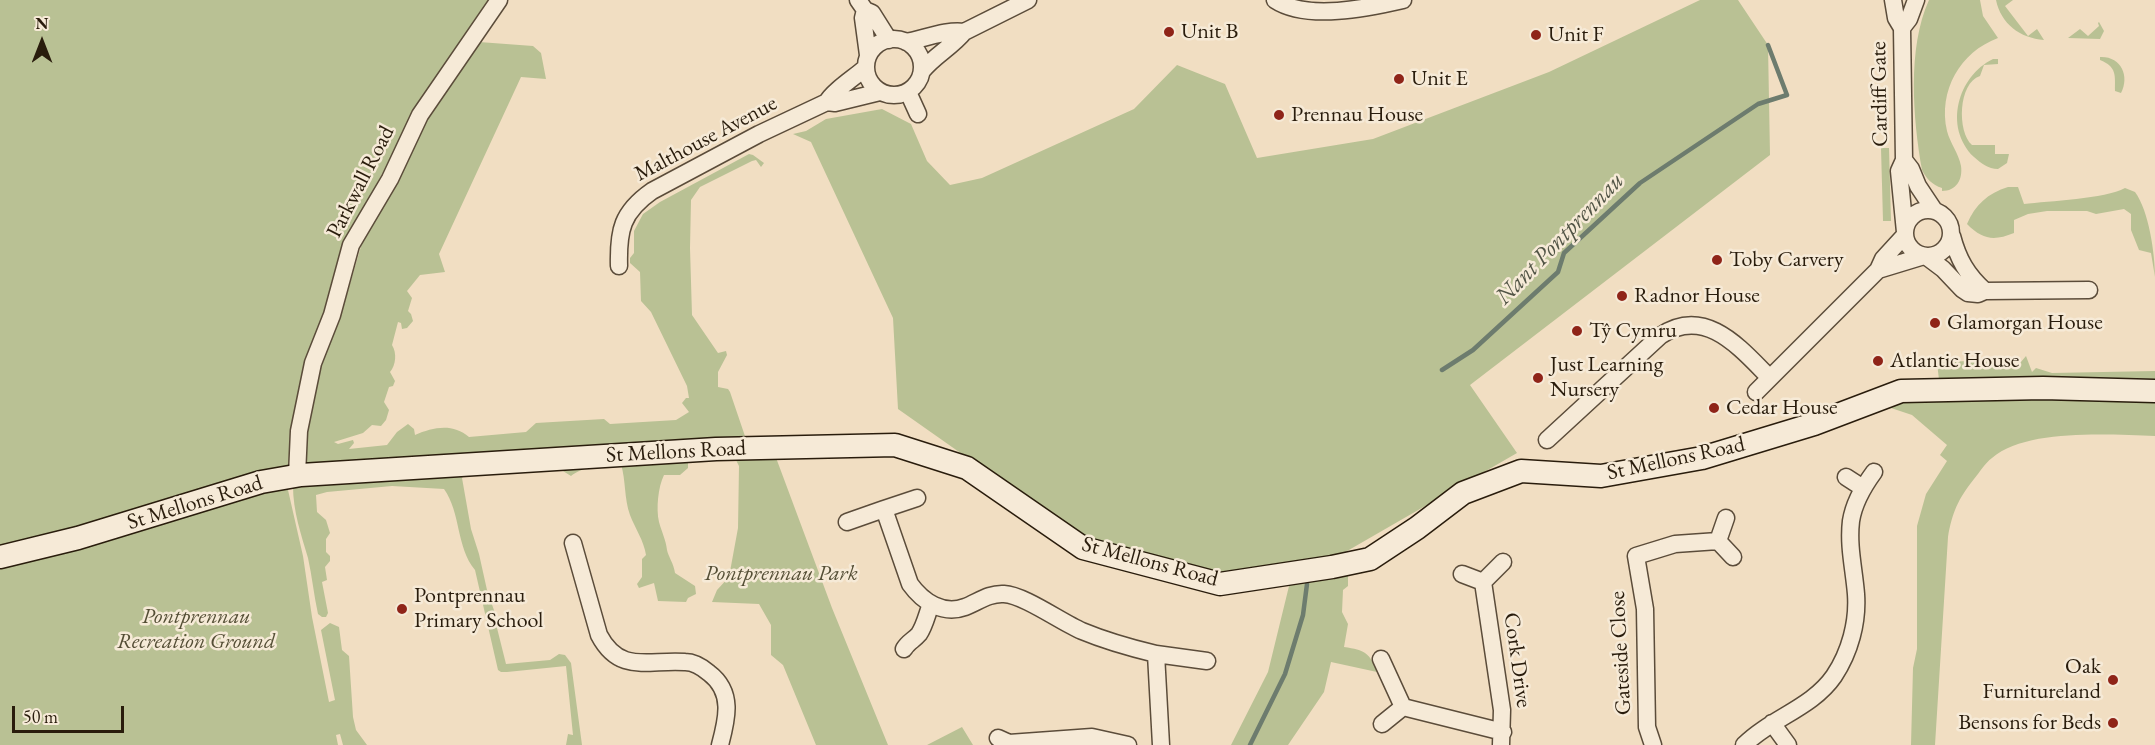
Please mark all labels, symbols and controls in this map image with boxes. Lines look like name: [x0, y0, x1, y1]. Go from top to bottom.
north arrow: [12, 12, 72, 72]
text: N: [36, 13, 48, 34]
place label: Unit B: [1181, 19, 1238, 45]
place label: Unit F: [1548, 22, 1604, 48]
marker: Unit B: [1162, 25, 1176, 39]
marker: Unit F: [1529, 28, 1543, 42]
street label: Cardiff Gate: [1866, 41, 1894, 147]
place label: Unit E: [1411, 66, 1468, 92]
marker: Unit E: [1392, 72, 1406, 86]
street label: Malthouse Avenue: [630, 90, 782, 188]
place label: Prennau House: [1291, 102, 1423, 128]
marker: Prennau House: [1272, 108, 1286, 122]
street label: Parkwall Road: [322, 122, 400, 242]
water label: Nant Pontprennau: [1490, 167, 1630, 311]
place label: Toby Carvery: [1729, 247, 1844, 273]
marker: Toby Carvery: [1710, 253, 1724, 267]
place label: Radnor House: [1634, 283, 1760, 309]
marker: Radnor House: [1615, 289, 1629, 303]
place label: Glamorgan House: [1947, 310, 2103, 336]
marker: Glamorgan House: [1928, 316, 1942, 330]
place label: Tŷ Cymru: [1589, 318, 1677, 344]
marker: Tŷ Cymru: [1570, 324, 1584, 338]
place label: Atlantic House: [1890, 348, 2019, 374]
place label: Just Learning Nursery: [1550, 352, 1663, 404]
marker: Atlantic House: [1871, 354, 1885, 368]
marker: Just Learning Nursery: [1531, 371, 1545, 385]
place label: Cedar House: [1726, 395, 1838, 421]
marker: Cedar House: [1707, 401, 1721, 415]
street label: St Mellons Road: [1605, 432, 1747, 486]
street label: St Mellons Road: [605, 435, 747, 469]
street label: St Mellons Road: [124, 470, 266, 536]
street label: St Mellons Road: [1079, 531, 1221, 593]
park label: Pontprennau Park: [704, 561, 858, 587]
place label: Pontprennau Primary School: [414, 583, 543, 634]
street label: Gateside Close: [1605, 590, 1637, 716]
marker: Pontprennau Primary School: [395, 602, 409, 616]
park label: Pontprennau Recreation Ground: [117, 604, 275, 656]
street label: Cork Drive: [1497, 611, 1537, 709]
place label: Oak Furnitureland: [1983, 654, 2101, 706]
marker: Oak Furnitureland: [2106, 673, 2120, 687]
scale bar: [15, 694, 128, 732]
text: 50 m: [23, 705, 58, 728]
place label: Bensons for Beds: [1958, 710, 2101, 736]
marker: Bensons for Beds: [2106, 716, 2120, 730]

